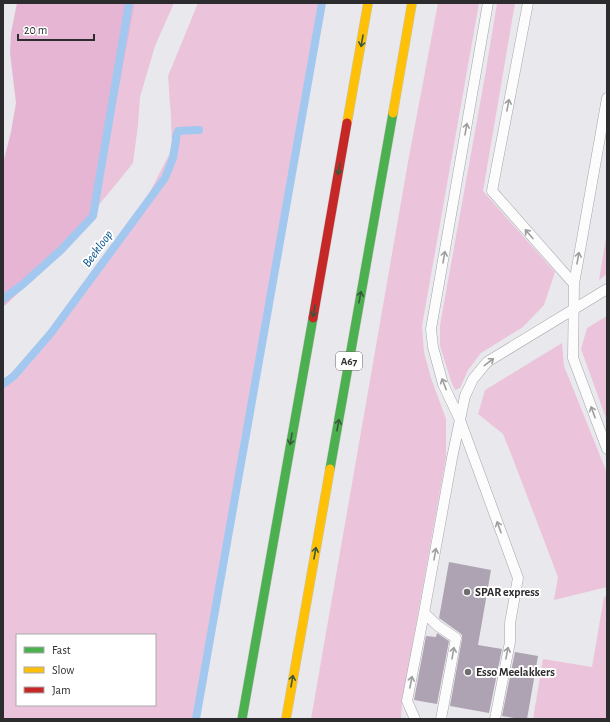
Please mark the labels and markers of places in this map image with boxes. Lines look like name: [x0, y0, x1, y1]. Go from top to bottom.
place label: SPAR express: [475, 586, 540, 598]
marker: SPAR express: [462, 587, 472, 597]
place label: Esso Meelakkers: [476, 666, 555, 678]
marker: Esso Meelakkers: [463, 667, 473, 677]

